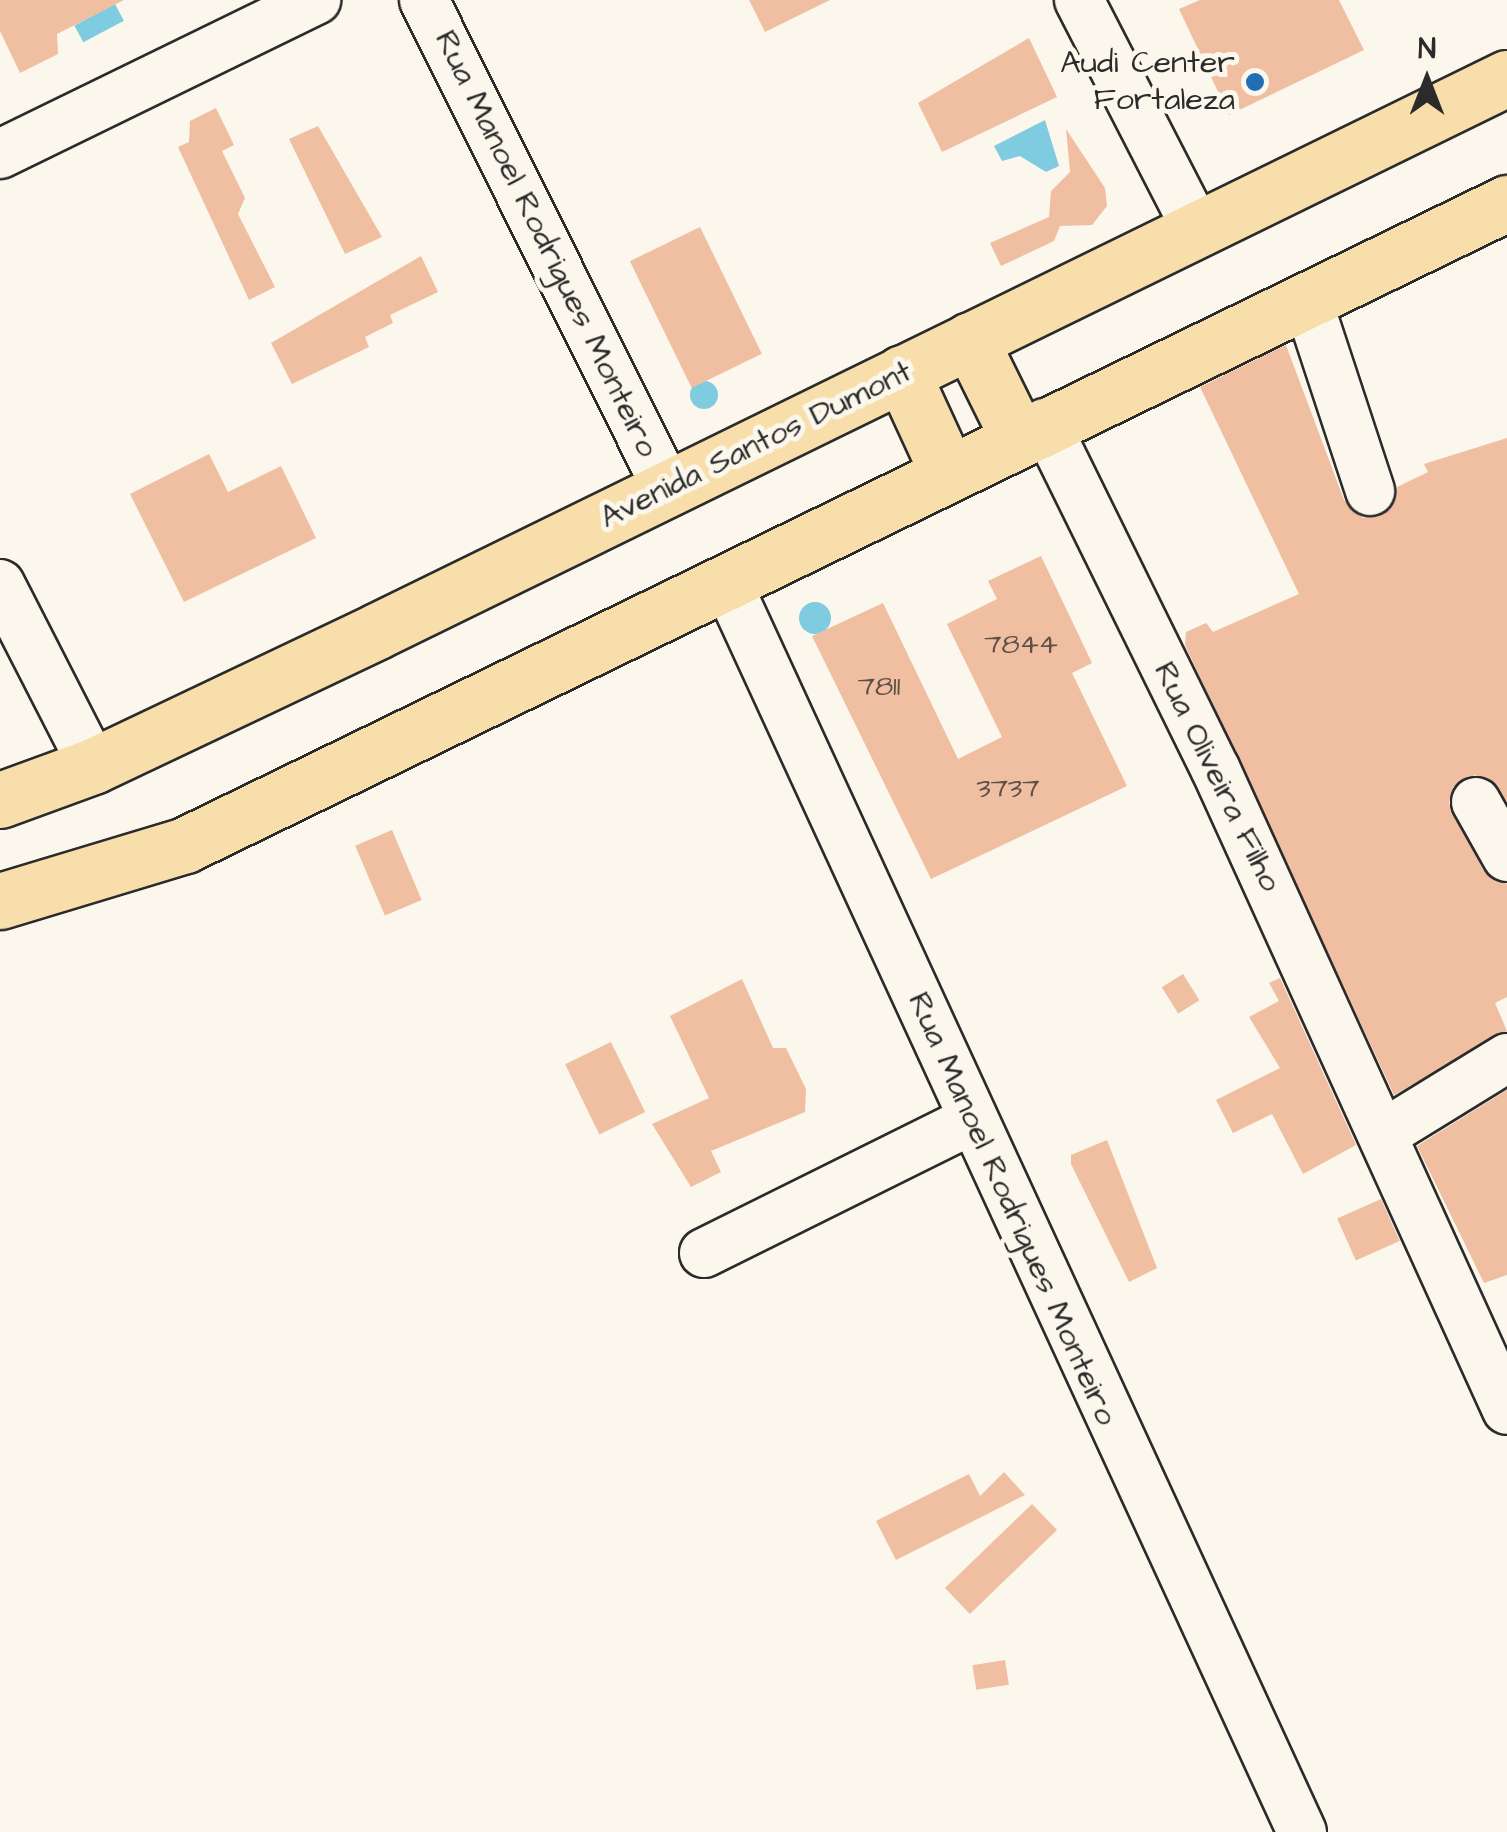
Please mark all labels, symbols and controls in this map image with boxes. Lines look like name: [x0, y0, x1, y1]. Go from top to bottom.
street label: Rua Manoel Rodrigues Monteiro: [426, 24, 666, 464]
north arrow: [1377, 30, 1477, 130]
text: N: [1418, 30, 1436, 69]
place label: Audi Center Fortaleza: [1060, 45, 1235, 120]
marker: Audi Center Fortaleza: [1244, 71, 1266, 93]
street label: Avenida Santos Dumont: [594, 353, 918, 537]
house number: 7844: [984, 628, 1058, 662]
street label: Rua Oliveira Filho: [1145, 656, 1289, 898]
house number: 7811: [858, 670, 900, 704]
house number: 3737: [977, 772, 1039, 806]
street label: Rua Manoel Rodrigues Monteiro: [899, 987, 1125, 1431]

